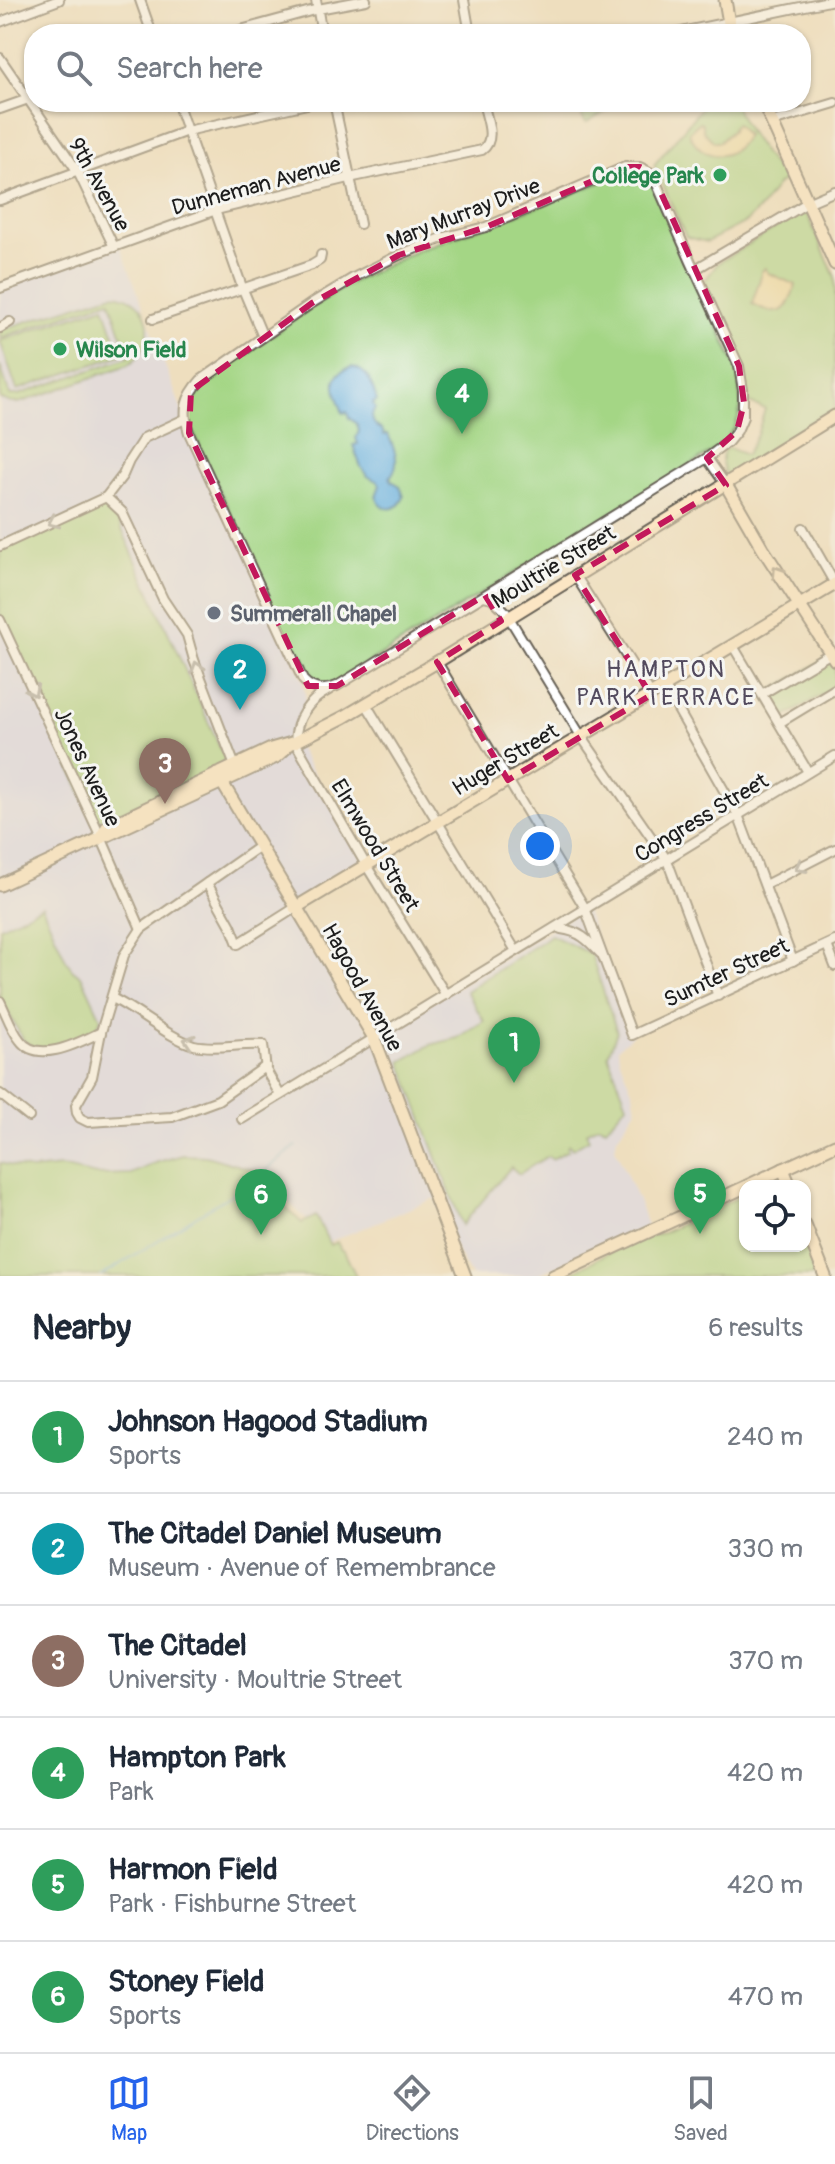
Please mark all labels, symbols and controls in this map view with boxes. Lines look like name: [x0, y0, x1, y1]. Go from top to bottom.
search box: [24, 24, 811, 112]
icon: search: [52, 46, 96, 90]
text: Search here: [116, 50, 263, 87]
street label: 9th Avenue: [62, 133, 136, 236]
street label: Dunneman Avenue: [169, 150, 344, 222]
place label: College Park: [592, 162, 705, 190]
marker: College Park: [711, 166, 729, 184]
street label: Mary Murray Drive: [383, 172, 544, 256]
place label: Wilson Field: [76, 336, 187, 364]
marker: Wilson Field: [51, 340, 69, 358]
pin: 4: [436, 368, 488, 434]
one-way arrow: [47, 512, 61, 528]
street label: Moultrie Street: [486, 519, 621, 615]
one-way arrow: [772, 565, 787, 579]
place label: Summerall Chapel: [230, 600, 397, 628]
marker: Summerall Chapel: [205, 604, 223, 622]
pin: 2: [214, 644, 266, 710]
district label: HAMPTON PARK TERRACE: [576, 655, 756, 712]
one-way arrow: [190, 660, 206, 674]
one-way arrow: [23, 683, 39, 697]
street label: Jones Avenue: [47, 704, 127, 831]
street label: Huger Street: [447, 717, 564, 803]
pin: 3: [139, 738, 191, 804]
street label: Congress Street: [630, 767, 774, 869]
street label: Elmwood Street: [325, 774, 426, 917]
your location: [520, 826, 560, 866]
one-way arrow: [795, 857, 809, 873]
street label: Hagood Avenue: [315, 919, 409, 1057]
street label: Sumter Street: [659, 932, 794, 1014]
pin: 1: [488, 1017, 540, 1083]
one-way arrow: [183, 1035, 197, 1051]
pin: 5: [674, 1168, 726, 1234]
pin: 6: [235, 1169, 287, 1235]
map controls: [739, 1180, 811, 1252]
button: locate: [739, 1180, 811, 1252]
text: Nearby: [32, 1307, 131, 1350]
text: 6 results: [708, 1312, 803, 1344]
text: Johnson Hagood Stadium: [108, 1403, 428, 1440]
text: 1: [53, 1421, 63, 1453]
text: 240 m: [727, 1421, 803, 1453]
text: Sports: [108, 1440, 181, 1472]
text: The Citadel Daniel Museum: [108, 1515, 442, 1552]
text: 2: [51, 1533, 65, 1565]
text: 330 m: [727, 1533, 803, 1565]
text: Museum · Avenue of Remembrance: [108, 1552, 495, 1584]
text: The Citadel: [108, 1627, 247, 1664]
text: 3: [51, 1645, 65, 1677]
text: 370 m: [728, 1645, 803, 1677]
text: University · Moultrie Street: [108, 1664, 402, 1696]
text: Hampton Park: [108, 1739, 286, 1776]
text: 4: [50, 1757, 66, 1789]
text: 420 m: [727, 1757, 803, 1789]
text: Park: [108, 1776, 154, 1808]
text: Harmon Field: [108, 1851, 278, 1888]
text: 5: [51, 1869, 65, 1901]
text: 420 m: [727, 1869, 803, 1901]
text: Park · Fishburne Street: [108, 1888, 356, 1920]
text: Stoney Field: [108, 1963, 265, 2000]
text: 6: [50, 1981, 66, 2013]
text: 470 m: [728, 1981, 803, 2013]
text: Sports: [108, 2000, 181, 2032]
tab: Map: [107, 2071, 151, 2147]
tab: Directions: [366, 2071, 459, 2147]
tab: Saved: [673, 2071, 728, 2147]

